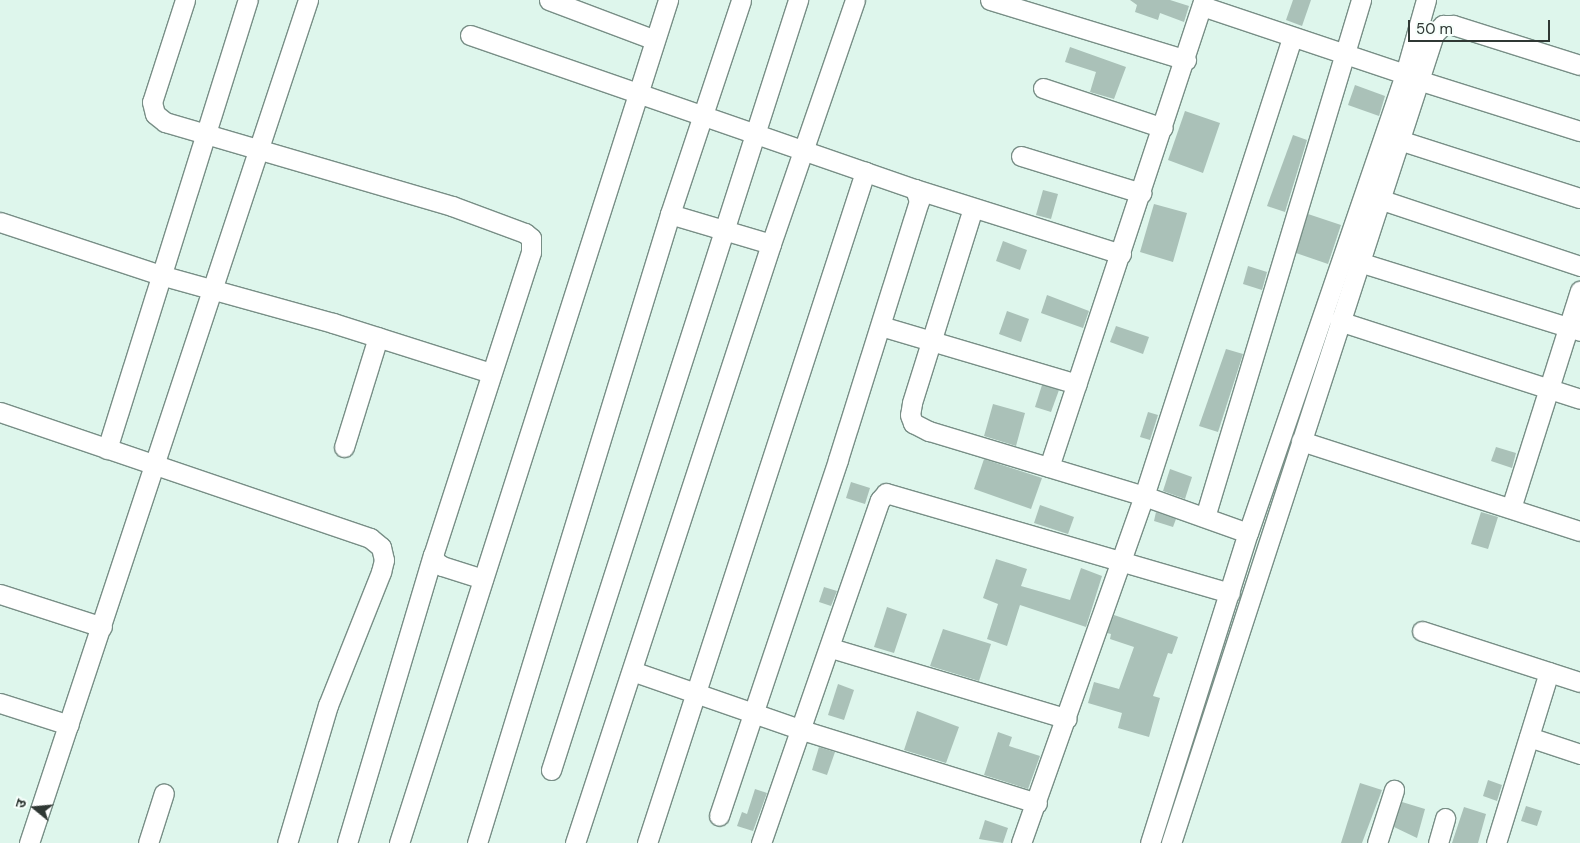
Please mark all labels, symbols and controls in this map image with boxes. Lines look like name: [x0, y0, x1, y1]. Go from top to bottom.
scale bar: [1410, 10, 1552, 42]
text: 50 m: [1416, 19, 1453, 39]
north arrow: [10, 783, 60, 833]
text: उ: [11, 797, 30, 810]

